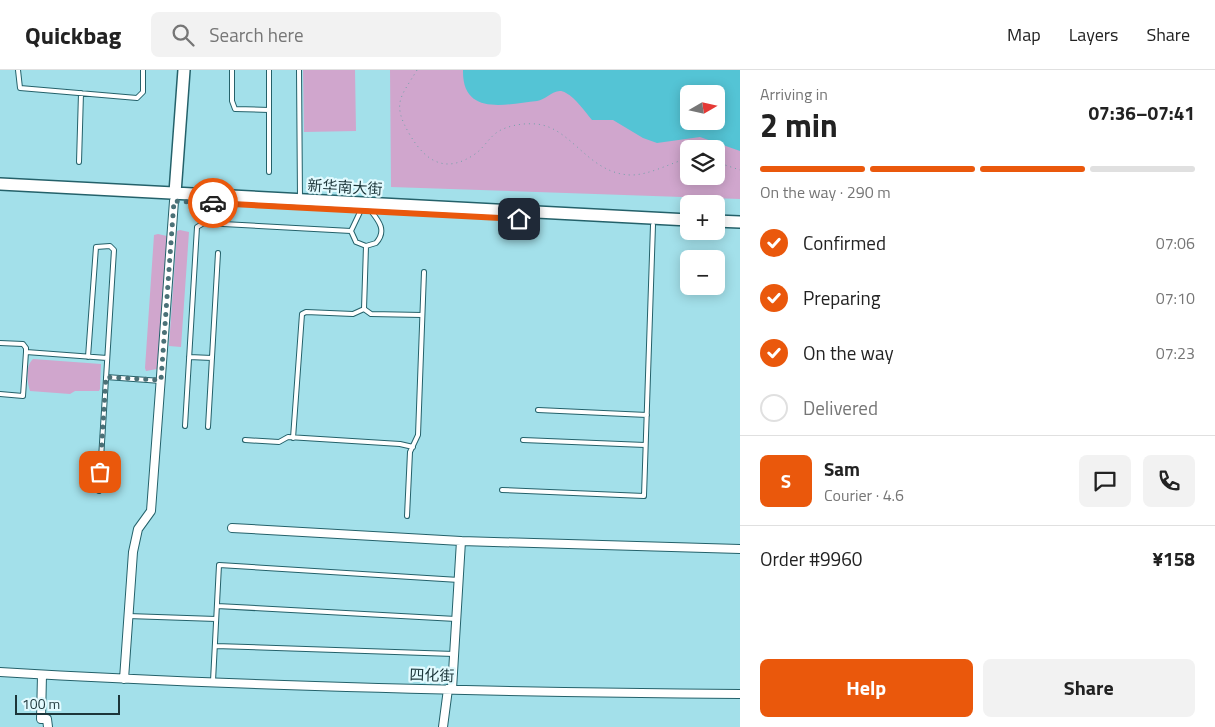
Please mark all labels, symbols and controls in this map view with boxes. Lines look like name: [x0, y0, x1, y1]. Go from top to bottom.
search box: [151, 12, 501, 57]
text: Quickbag: [25, 17, 121, 53]
text: Search here: [209, 20, 304, 49]
icon: search: [169, 21, 197, 49]
text: Map: [1007, 21, 1041, 48]
text: Layers: [1069, 21, 1118, 48]
text: Share: [1146, 21, 1190, 48]
text: Arriving in: [760, 82, 828, 106]
north arrow: [680, 85, 725, 130]
map controls: [680, 85, 725, 295]
text: 07:36–07:41: [1088, 98, 1195, 127]
text: 2 min: [760, 101, 838, 149]
button: layers: [680, 140, 725, 185]
street label: 新华南大街: [307, 174, 383, 200]
courier: [188, 178, 238, 228]
text: On the way · 290 m: [760, 180, 891, 204]
icon: car: [199, 189, 227, 217]
button: +: [680, 195, 725, 240]
pin: [498, 198, 540, 240]
icon: home: [505, 205, 533, 233]
text: Confirmed: [803, 228, 886, 257]
icon: check: [760, 229, 788, 257]
text: 07:06: [1156, 231, 1195, 255]
button: −: [680, 250, 725, 295]
text: Preparing: [803, 283, 880, 312]
icon: check: [760, 284, 788, 312]
text: 07:10: [1156, 286, 1195, 310]
text: On the way: [803, 338, 894, 367]
icon: check: [760, 339, 788, 367]
text: 07:23: [1156, 341, 1195, 365]
text: Delivered: [803, 393, 878, 422]
pin: [79, 451, 121, 493]
text: Sam: [824, 454, 860, 483]
button: chat: [1079, 455, 1131, 507]
button: phone: [1143, 455, 1195, 507]
icon: bag: [86, 458, 114, 486]
text: S: [781, 466, 791, 495]
text: Courier · 4.6: [824, 483, 904, 507]
text: Order #9960: [760, 544, 862, 573]
text: ¥158: [1152, 544, 1195, 573]
button: Help: [760, 659, 973, 717]
button: Share: [983, 659, 1195, 717]
street label: 四化街: [409, 663, 455, 687]
scale bar: [15, 692, 120, 715]
text: 100 m: [22, 693, 60, 714]

